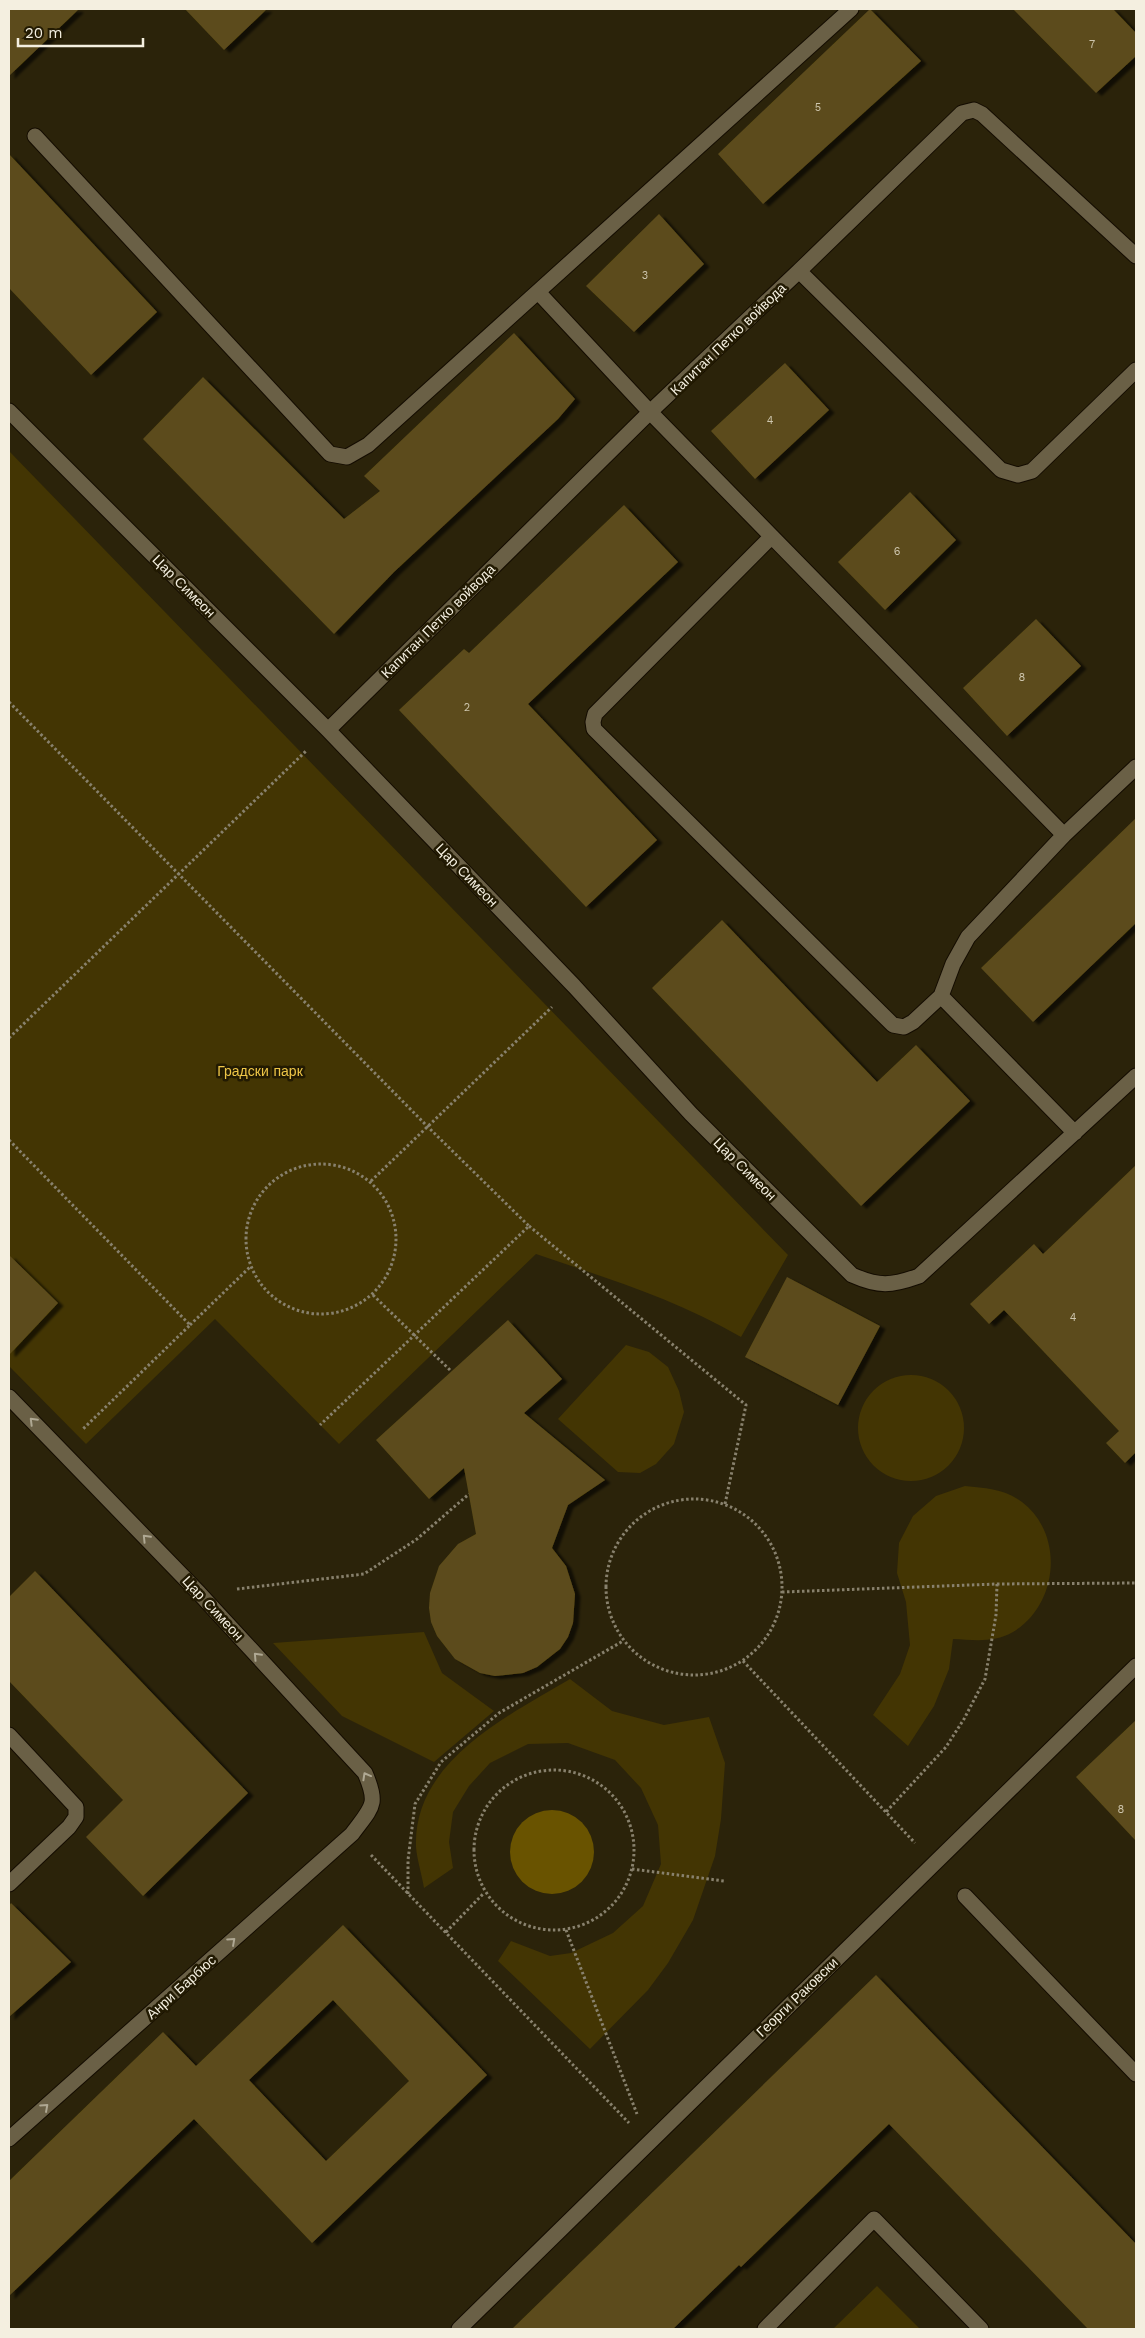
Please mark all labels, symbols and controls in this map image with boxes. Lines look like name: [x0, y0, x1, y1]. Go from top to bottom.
scale bar: [18, 15, 142, 47]
text: 20 m: [25, 24, 63, 42]
house number: 7: [1089, 38, 1095, 51]
house number: 5: [815, 101, 821, 114]
house number: 3: [642, 269, 648, 282]
street label: Капитан Петко войвода: [667, 280, 789, 398]
house number: 4: [767, 414, 774, 427]
house number: 6: [894, 545, 901, 558]
street label: Цар Симеон: [149, 551, 219, 621]
street label: Капитан Петко войвода: [378, 561, 498, 681]
house number: 8: [1019, 671, 1026, 684]
house number: 2: [464, 701, 470, 714]
street label: Цар Симеон: [433, 840, 501, 910]
park label: Градски парк: [217, 1063, 304, 1079]
street label: Цар Симеон: [710, 1134, 780, 1204]
house number: 4: [1070, 1311, 1077, 1324]
one-way arrow: [29, 1418, 38, 1427]
one-way arrow: [143, 1534, 152, 1543]
street label: Цар Симеон: [179, 1573, 247, 1643]
one-way arrow: [254, 1652, 263, 1661]
one-way arrow: [362, 1773, 372, 1782]
house number: 8: [1118, 1803, 1125, 1816]
one-way arrow: [227, 1938, 236, 1947]
street label: Анри Барбюс: [143, 1952, 219, 2022]
street label: Георги Раковски: [753, 1954, 841, 2040]
one-way arrow: [40, 2103, 49, 2112]

